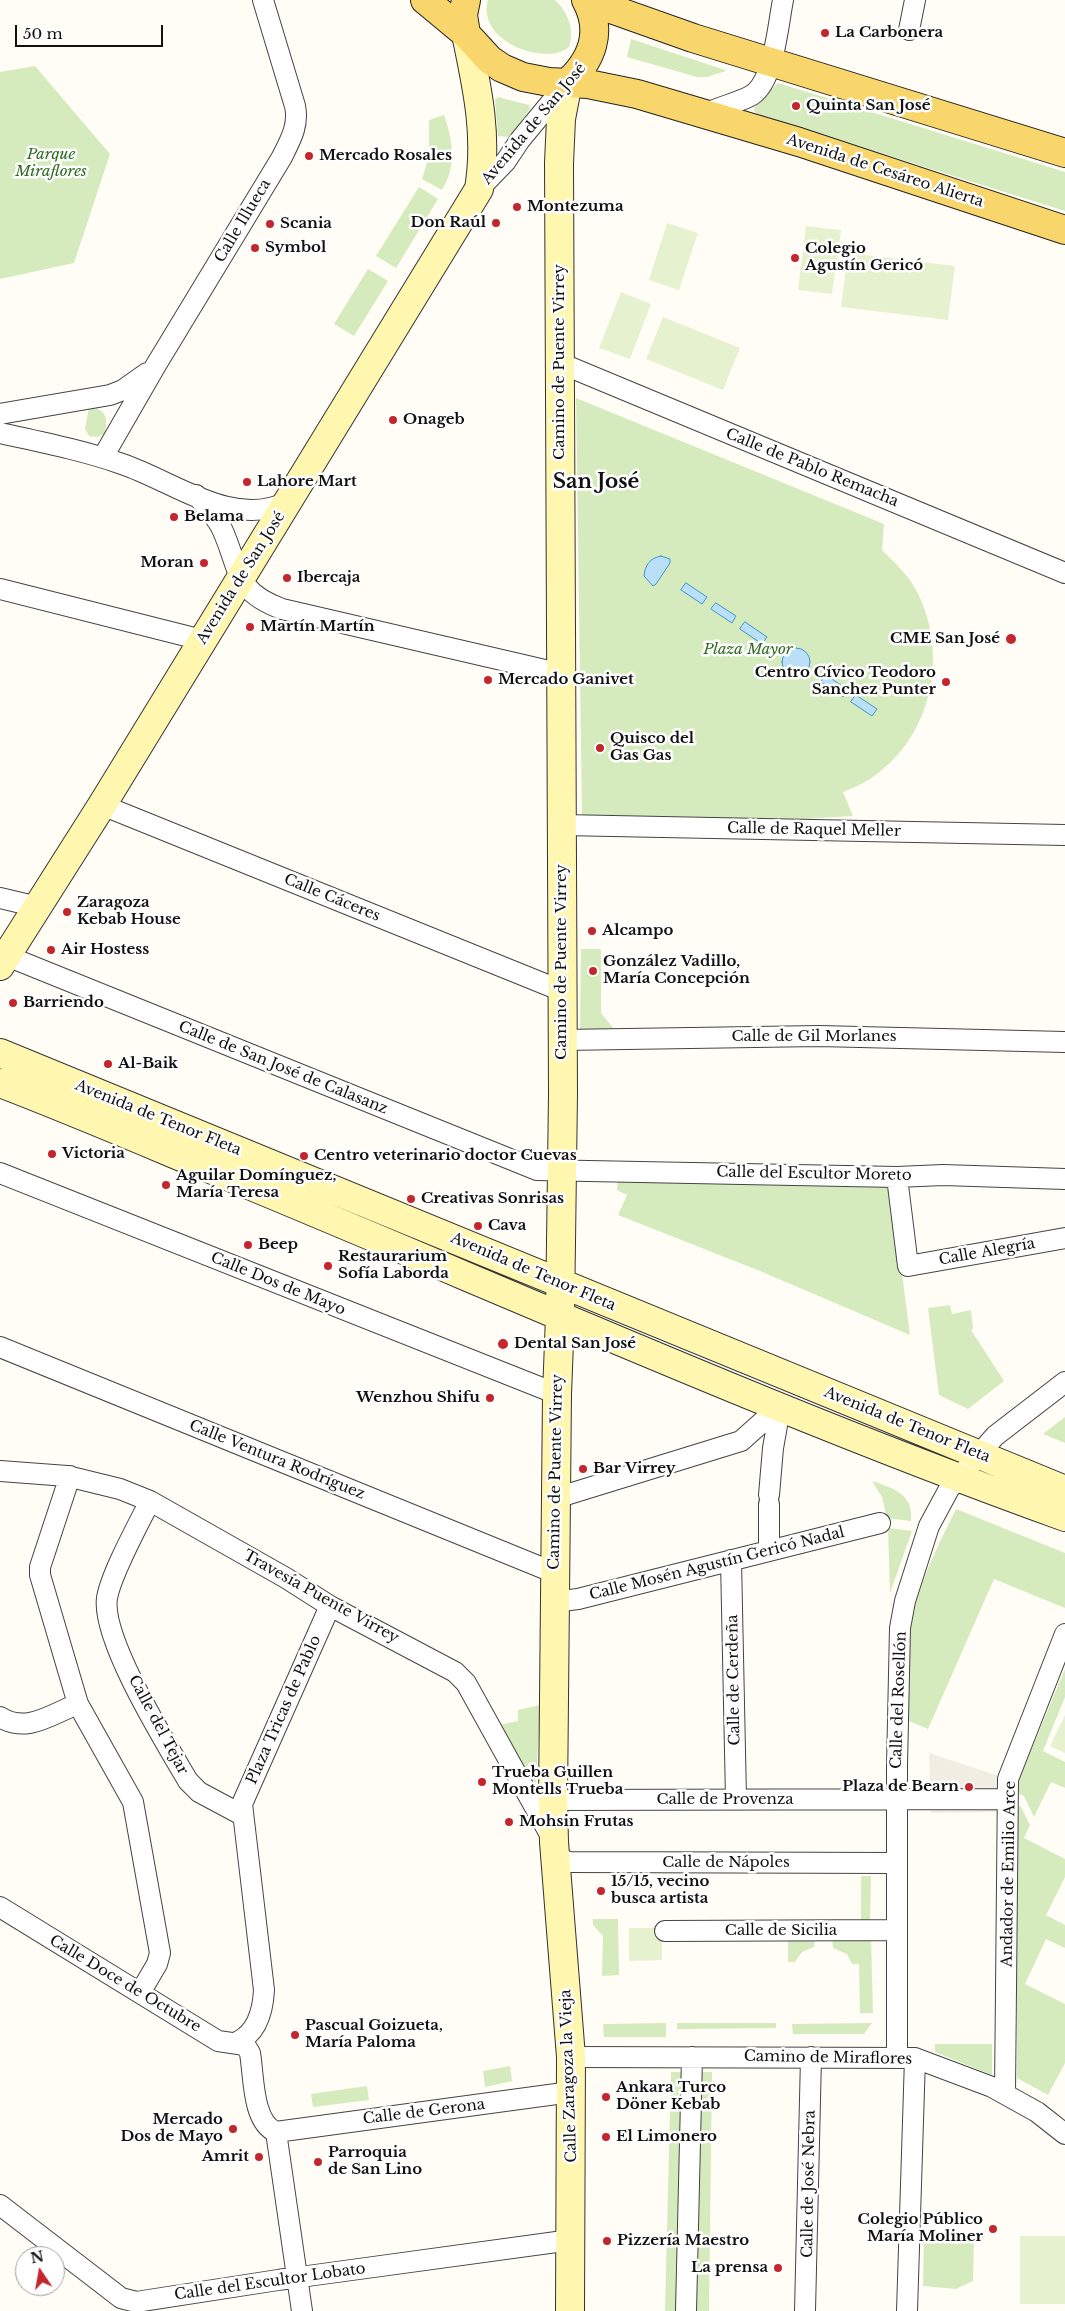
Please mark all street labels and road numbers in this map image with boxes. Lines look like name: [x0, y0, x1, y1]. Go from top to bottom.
street label: Avenida de San José: [478, 60, 590, 188]
street label: Avenida de Cesáreo Alierta: [784, 131, 986, 211]
street label: Calle Illueca: [211, 176, 275, 266]
street label: Camino de Puente Virrey: [551, 264, 569, 460]
street label: Calle de Pablo Remacha: [723, 425, 901, 511]
street label: Avenida de San José: [193, 508, 289, 648]
street label: Calle de Raquel Meller: [727, 819, 901, 841]
street label: Camino de Puente Virrey: [553, 864, 571, 1060]
street label: Calle Cáceres: [281, 870, 383, 926]
street label: Calle de San José de Calasanz: [176, 1018, 390, 1118]
street label: Calle de Gil Morlanes: [731, 1028, 897, 1046]
street label: Avenida de Tenor Fleta: [72, 1076, 244, 1160]
street label: Calle del Escultor Moreto: [716, 1163, 912, 1185]
street label: Avenida de Tenor Fleta: [448, 1229, 618, 1315]
street label: Calle Alegría: [937, 1235, 1037, 1269]
street label: Calle Dos de Mayo: [208, 1249, 348, 1319]
street label: Camino de Puente Virrey: [545, 1374, 567, 1570]
street label: Avenida de Tenor Fleta: [821, 1383, 993, 1467]
street label: Calle Ventura Rodríguez: [187, 1416, 367, 1504]
street label: Calle Mosén Agustín Gericó Nadal: [588, 1524, 846, 1604]
street label: Travesía Puente Virrey: [240, 1547, 402, 1647]
street label: Calle de Cerdeña: [724, 1614, 744, 1746]
street label: Calle del Rosellón: [888, 1631, 910, 1769]
street label: Plaza Tricas de Pablo: [243, 1633, 325, 1787]
street label: Calle del Tejar: [124, 1672, 192, 1778]
street label: Andador de Emilio Arce: [998, 1781, 1020, 1967]
street label: Calle de Provenza: [656, 1791, 794, 1809]
street label: Calle de Nápoles: [662, 1854, 790, 1872]
street label: Calle de Sicilia: [725, 1922, 837, 1940]
street label: Calle Doce de Octubre: [46, 1932, 204, 2036]
street label: Calle Zaragoza la Vieja: [557, 1989, 581, 2163]
street label: Camino de Miraflores: [744, 2048, 912, 2068]
street label: Calle de Gerona: [362, 2096, 486, 2128]
street label: Calle de José Nebra: [799, 2110, 819, 2258]
street label: Calle del Escultor Lobato: [173, 2260, 367, 2304]

